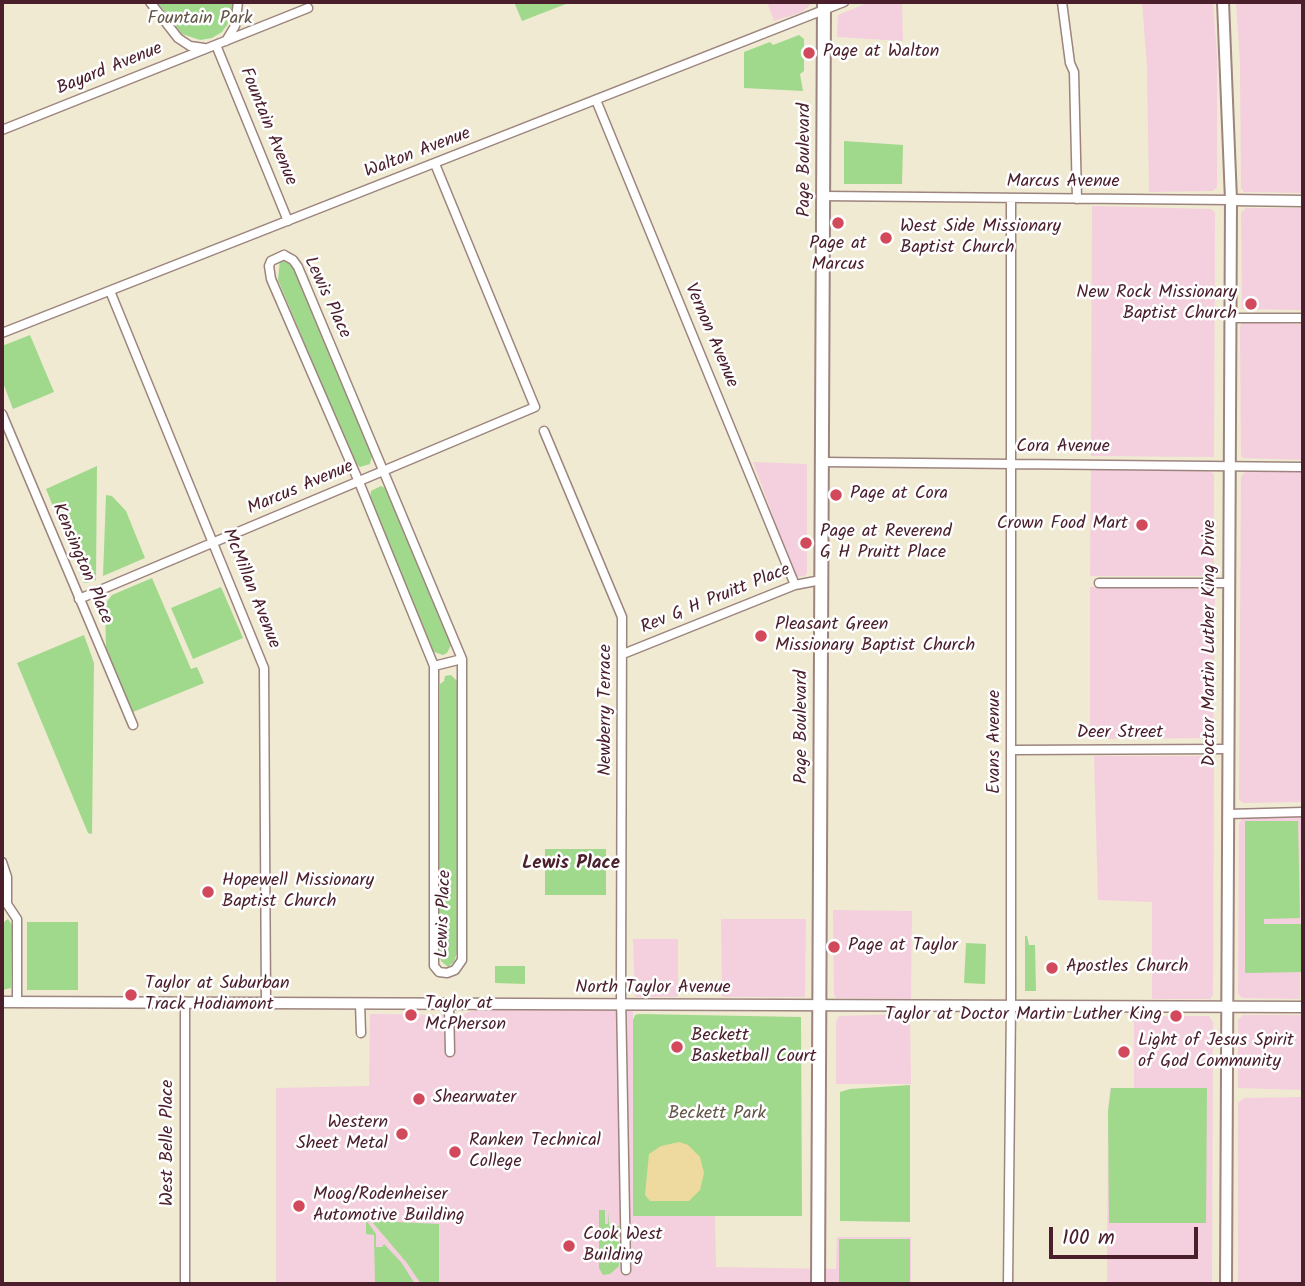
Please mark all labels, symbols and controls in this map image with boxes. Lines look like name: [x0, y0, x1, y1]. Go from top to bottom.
park label: Fountain Park: [148, 9, 252, 31]
street label: Bayard Avenue: [54, 39, 166, 101]
place label: Page at Walton: [823, 42, 939, 64]
marker: Page at Walton: [801, 45, 817, 61]
street label: Fountain Avenue: [234, 65, 300, 189]
street label: Page Boulevard: [795, 103, 817, 217]
street label: Walton Avenue: [362, 124, 474, 184]
street label: Marcus Avenue: [1006, 172, 1120, 194]
marker: Page at Marcus: [830, 215, 846, 231]
place label: West Side Missionary Baptist Church: [900, 217, 1061, 260]
marker: West Side Missionary Baptist Church: [878, 230, 894, 246]
place label: Page at Marcus: [809, 234, 867, 276]
street label: Lewis Place: [298, 254, 354, 342]
street label: Vernon Avenue: [678, 281, 742, 391]
place label: New Rock Missionary Baptist Church: [1076, 283, 1237, 326]
marker: New Rock Missionary Baptist Church: [1243, 296, 1259, 312]
street label: Cora Avenue: [1016, 437, 1110, 459]
street label: Marcus Avenue: [245, 457, 357, 521]
place label: Page at Cora: [850, 484, 948, 506]
marker: Page at Cora: [828, 487, 844, 503]
street label: Kensington Place: [46, 500, 116, 628]
place label: Crown Food Mart: [997, 514, 1128, 536]
marker: Crown Food Mart: [1134, 517, 1150, 533]
street label: Doctor Martin Luther King Drive: [1200, 520, 1222, 766]
place label: Page at Reverend G H Pruitt Place: [820, 522, 952, 564]
street label: McMillan Avenue: [216, 526, 284, 652]
marker: Page at Reverend G H Pruitt Place: [798, 535, 814, 551]
street label: Rev G H Pruitt Place: [638, 560, 794, 640]
place label: Pleasant Green Missionary Baptist Church: [775, 615, 975, 658]
marker: Pleasant Green Missionary Baptist Church: [753, 628, 769, 644]
street label: Newberry Terrace: [596, 644, 618, 776]
street label: Page Boulevard: [792, 670, 814, 784]
street label: Evans Avenue: [985, 690, 1007, 794]
street label: Deer Street: [1077, 723, 1163, 745]
district label: Lewis Place: [522, 854, 620, 876]
street label: Lewis Place: [433, 870, 457, 958]
place label: Hopewell Missionary Baptist Church: [222, 871, 374, 914]
marker: Hopewell Missionary Baptist Church: [200, 884, 216, 900]
place label: Page at Taylor: [848, 936, 958, 958]
marker: Page at Taylor: [826, 939, 842, 955]
place label: Apostles Church: [1066, 957, 1188, 979]
marker: Apostles Church: [1044, 960, 1060, 976]
place label: Taylor at Suburban Track Hodiamont: [145, 974, 290, 1016]
street label: North Taylor Avenue: [575, 978, 731, 1000]
marker: Taylor at Suburban Track Hodiamont: [123, 987, 139, 1003]
place label: Taylor at McPherson: [425, 994, 506, 1036]
place label: Taylor at Doctor Martin Luther King: [885, 1005, 1162, 1027]
marker: Taylor at McPherson: [403, 1007, 419, 1023]
marker: Taylor at Doctor Martin Luther King: [1168, 1008, 1184, 1024]
place label: Beckett Basketball Court: [691, 1026, 817, 1068]
place label: Light of Jesus Spirit of God Community: [1138, 1031, 1294, 1074]
marker: Beckett Basketball Court: [669, 1039, 685, 1055]
marker: Light of Jesus Spirit of God Community: [1116, 1044, 1132, 1060]
street label: West Belle Place: [158, 1080, 180, 1206]
place label: Shearwater: [433, 1088, 516, 1110]
marker: Shearwater: [411, 1091, 427, 1107]
park label: Beckett Park: [668, 1104, 766, 1126]
place label: Western Sheet Metal: [296, 1113, 388, 1156]
marker: Western Sheet Metal: [394, 1126, 410, 1142]
place label: Ranken Technical College: [469, 1131, 601, 1174]
marker: Ranken Technical College: [447, 1144, 463, 1160]
place label: Moog/Rodenheiser Automotive Building: [313, 1185, 465, 1228]
marker: Moog/Rodenheiser Automotive Building: [291, 1198, 307, 1214]
scale bar: [1053, 1212, 1202, 1256]
text: 100 m: [1062, 1222, 1115, 1255]
place label: Cook West Building: [583, 1225, 663, 1268]
marker: Cook West Building: [561, 1238, 577, 1254]

